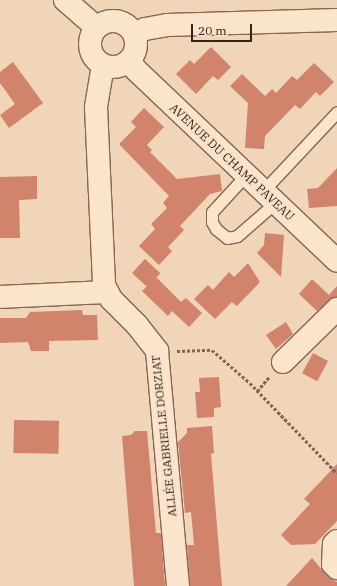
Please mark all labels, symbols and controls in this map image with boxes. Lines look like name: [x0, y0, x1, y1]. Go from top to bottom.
scale bar: [193, 16, 254, 42]
text: 20 m: [198, 23, 227, 38]
street label: AVENUE DU CHAMP PAVEAU: [167, 100, 297, 224]
street label: ALLÉE GABRIELLE DORZIAT: [148, 354, 180, 518]

